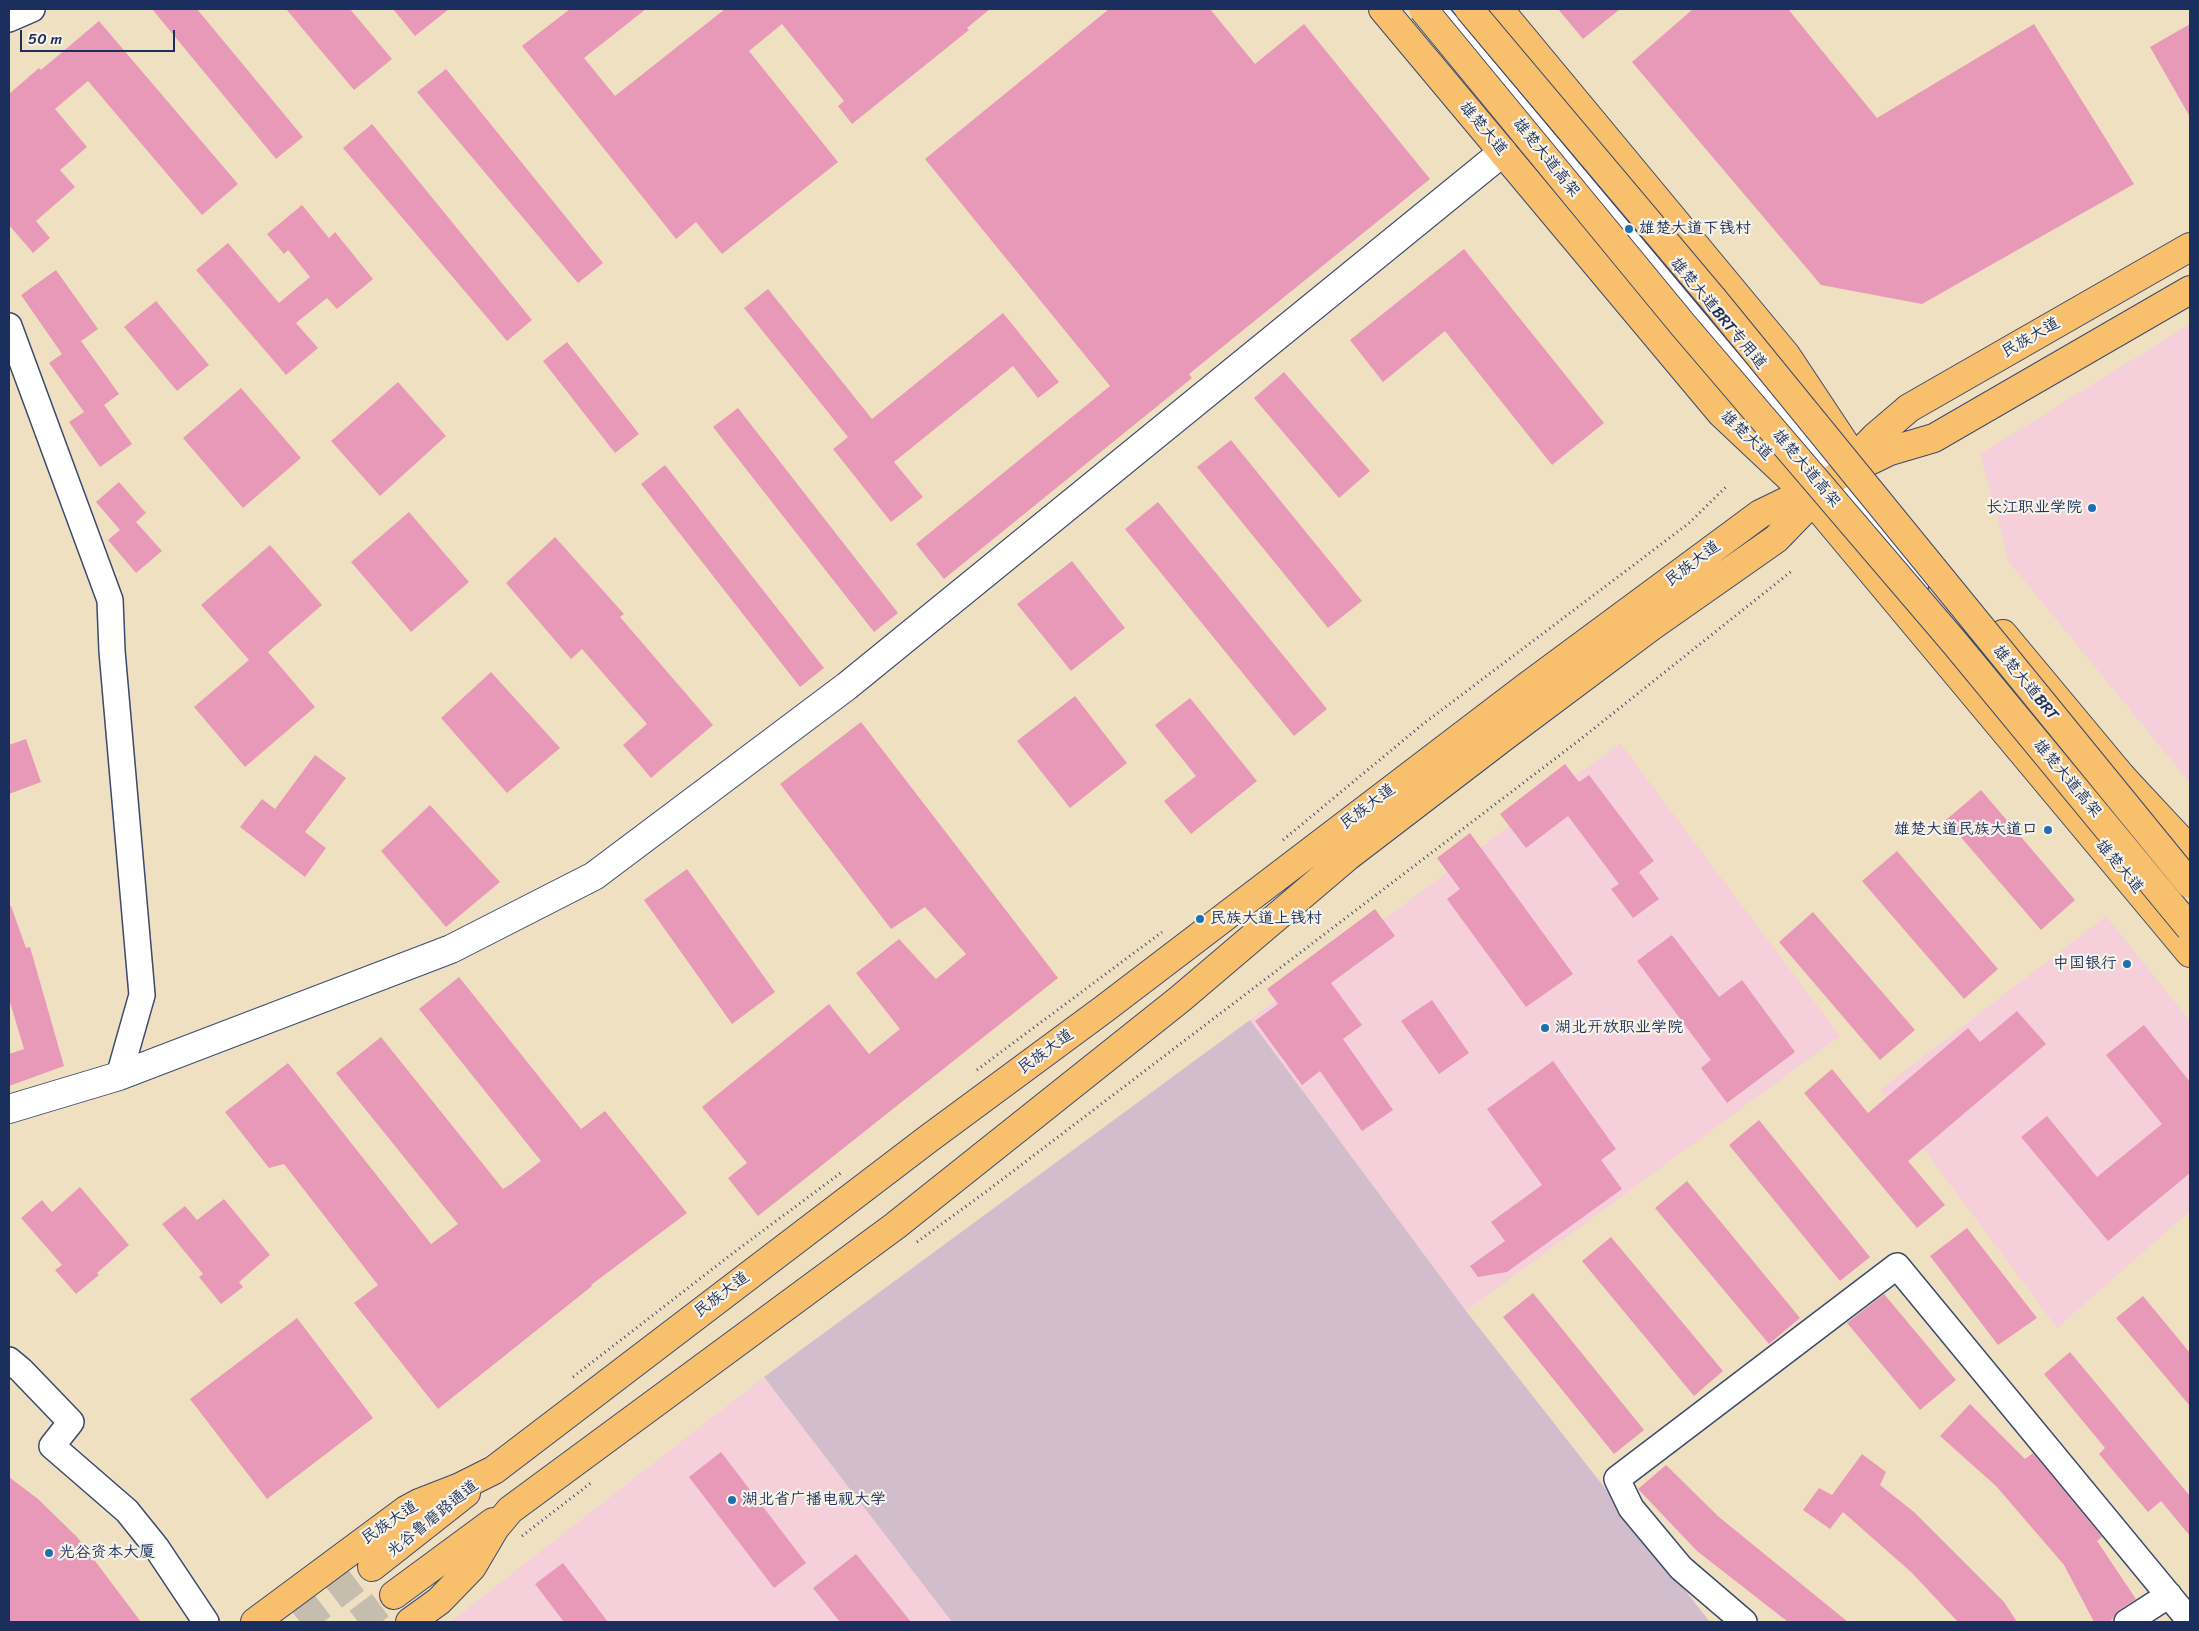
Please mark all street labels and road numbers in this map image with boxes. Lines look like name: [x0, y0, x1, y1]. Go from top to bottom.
street label: 雄楚大道: [1455, 98, 1511, 160]
street label: 雄楚大道高架: [1508, 115, 1584, 201]
street label: 雄楚大道BRT专用道: [1666, 254, 1770, 374]
street label: 民族大道: [1998, 314, 2064, 362]
street label: 雄楚大道: [1716, 407, 1776, 465]
street label: 雄楚大道高架: [1768, 426, 1844, 512]
street label: 民族大道: [1662, 537, 1724, 591]
street label: 雄楚大道BRT: [1988, 642, 2062, 724]
street label: 雄楚大道高架: [2029, 736, 2105, 822]
street label: 民族大道: [1337, 780, 1399, 834]
street label: 雄楚大道: [2091, 836, 2147, 898]
street label: 民族大道: [1014, 1025, 1078, 1079]
street label: 民族大道: [691, 1268, 753, 1322]
street label: 光谷鲁磨路通道: [383, 1476, 483, 1562]
street label: 民族大道: [358, 1497, 422, 1549]

